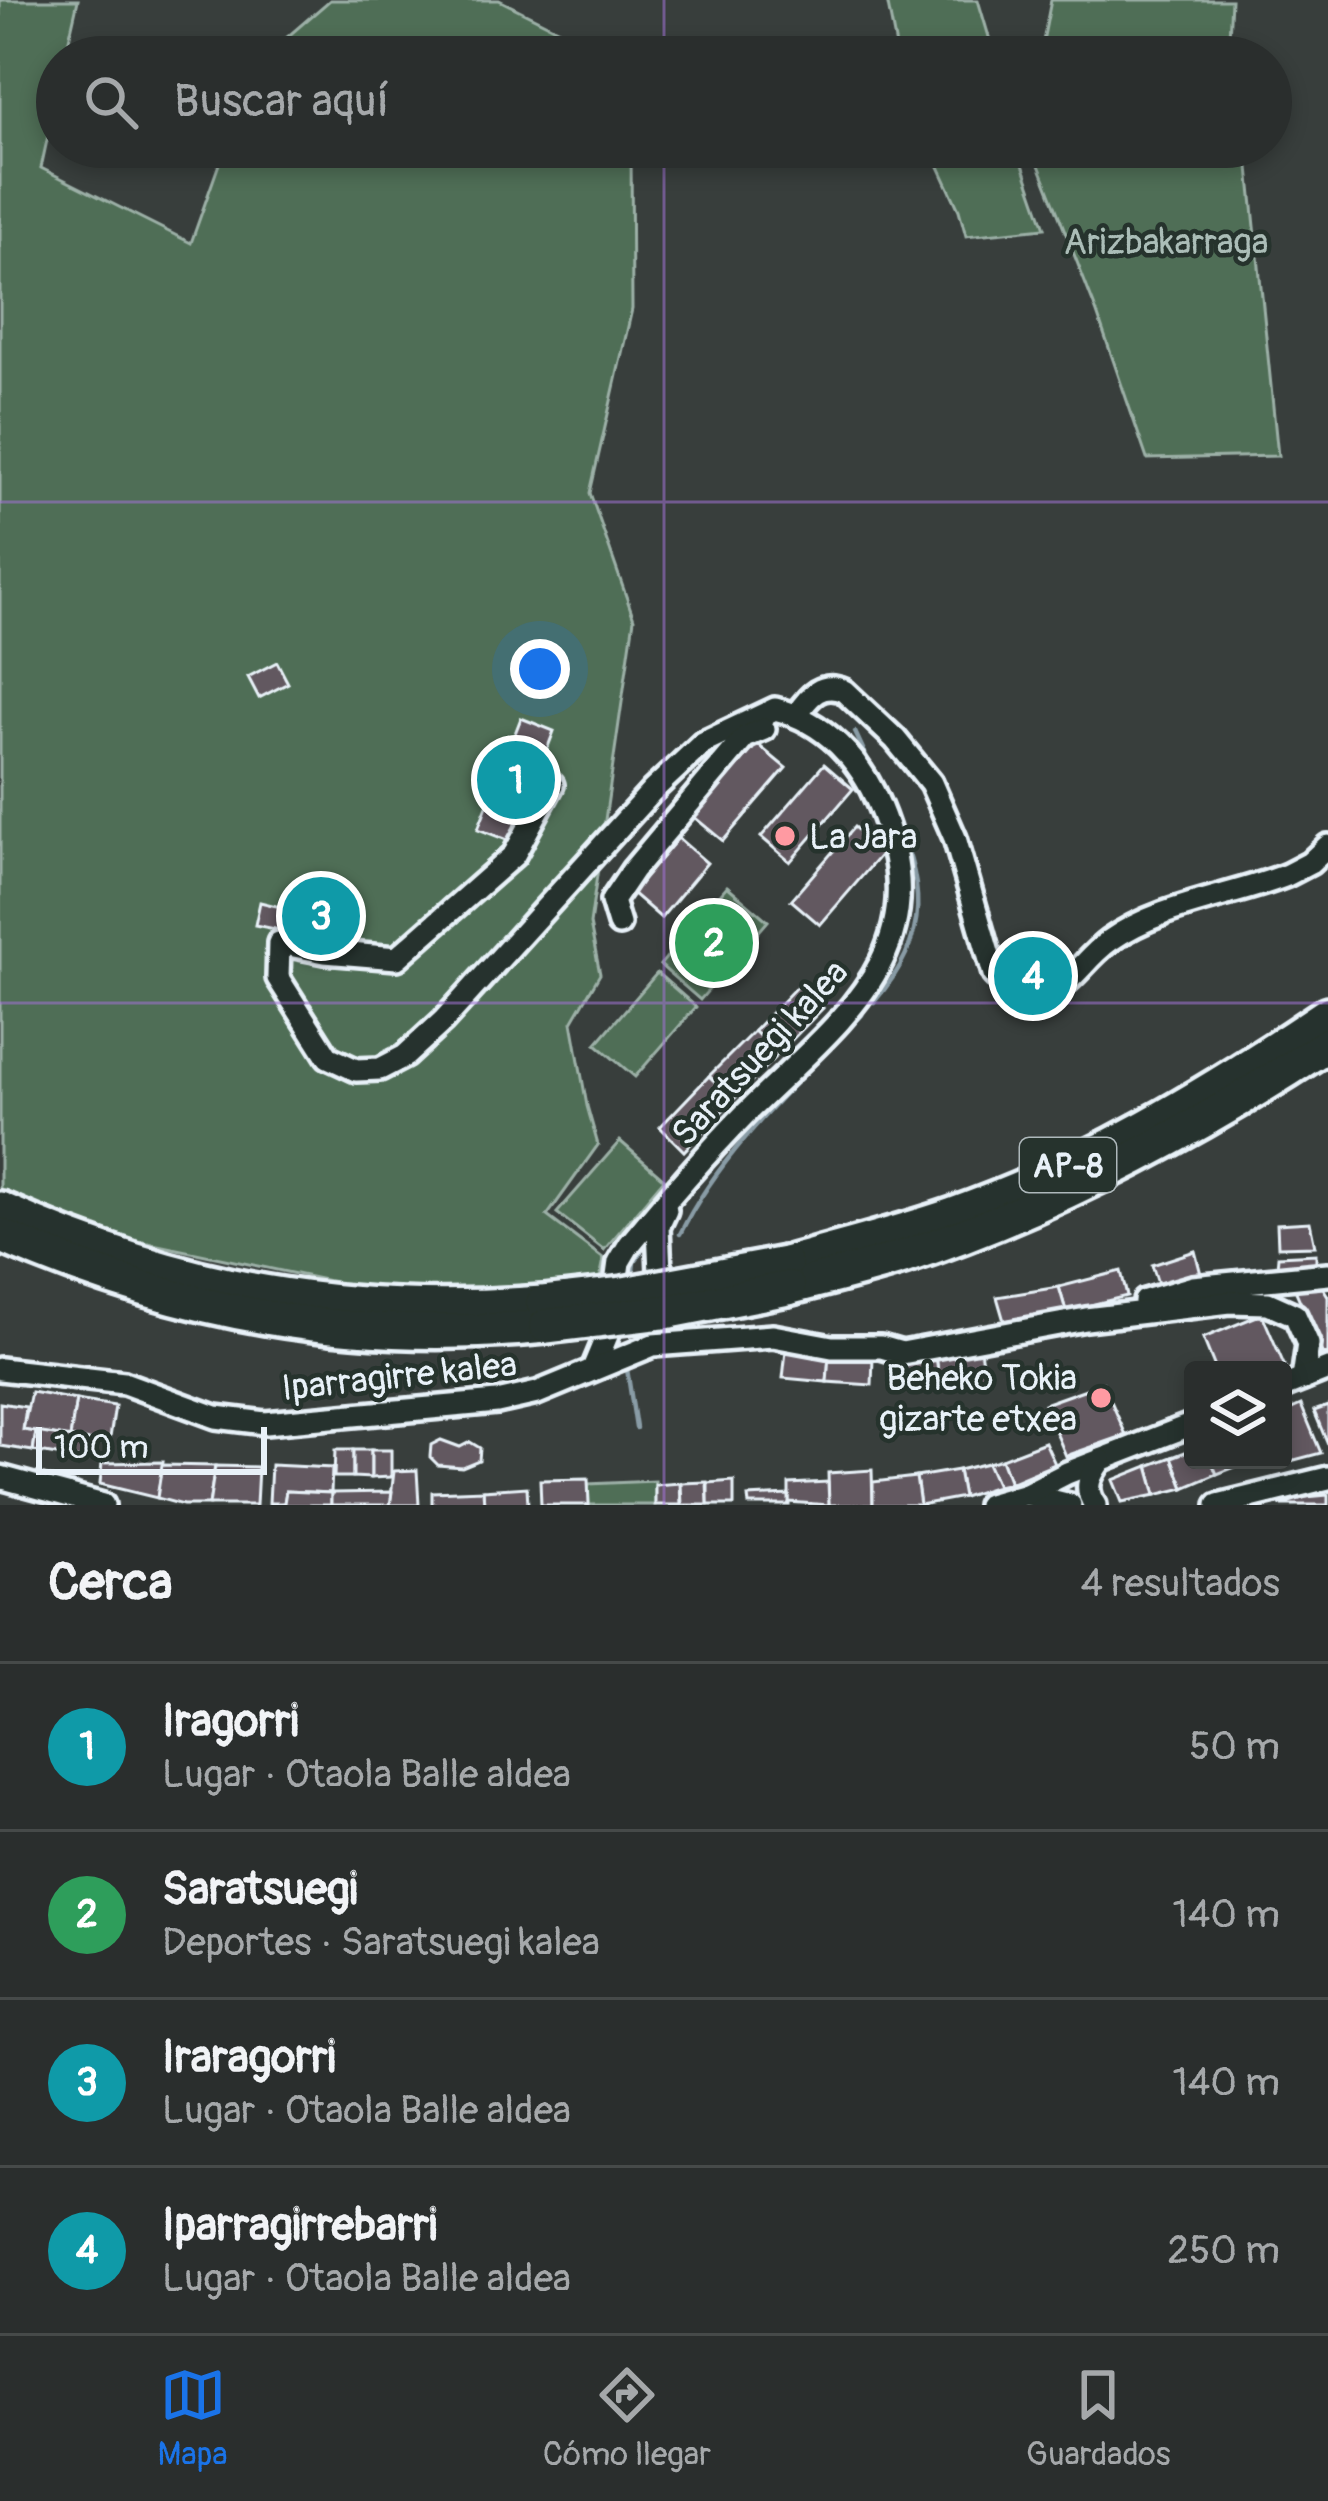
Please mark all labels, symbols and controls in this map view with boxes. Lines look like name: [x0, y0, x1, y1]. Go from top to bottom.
search box: [36, 36, 1292, 168]
icon: search: [78, 69, 144, 135]
text: Buscar aquí: [174, 74, 389, 130]
park label: Arizbakarraga: [1064, 220, 1268, 265]
your location: [510, 639, 570, 699]
pin: 1: [477, 735, 555, 825]
place label: La Jara: [809, 815, 917, 860]
marker: La Jara: [772, 823, 798, 849]
pin: 3: [282, 871, 360, 961]
pin: 2: [675, 898, 753, 988]
pin: 4: [994, 931, 1072, 1021]
street label: Saratsuegi kalea: [662, 950, 858, 1156]
road number: AP-8: [1020, 1138, 1116, 1192]
street label: Iparragirre kalea: [279, 1342, 519, 1411]
place label: Beheko Tokia gizarte etxea: [879, 1356, 1077, 1442]
map controls: [1184, 1361, 1292, 1469]
button: layers: [1184, 1361, 1292, 1469]
marker: Beheko Tokia gizarte etxea: [1088, 1385, 1114, 1411]
scale bar: [36, 1421, 267, 1474]
text: 100 m: [54, 1427, 148, 1468]
text: Cerca: [48, 1551, 172, 1615]
text: 4 resultados: [1080, 1559, 1280, 1608]
text: Iragorri: [162, 1694, 299, 1750]
text: 1: [79, 1722, 95, 1771]
text: 50 m: [1189, 1722, 1280, 1771]
text: Lugar · Otaola Balle aldea: [162, 1750, 571, 1799]
text: Saratsuegi: [162, 1862, 358, 1918]
text: 2: [76, 1890, 98, 1939]
text: 140 m: [1172, 1890, 1280, 1939]
text: Deportes · Saratsuegi kalea: [162, 1918, 600, 1967]
text: Iraragorri: [162, 2030, 336, 2086]
text: 3: [76, 2058, 98, 2107]
text: 140 m: [1172, 2058, 1280, 2107]
text: Lugar · Otaola Balle aldea: [162, 2086, 571, 2135]
text: Iparragirrebarri: [162, 2198, 437, 2254]
text: 4: [76, 2226, 98, 2275]
text: 250 m: [1167, 2226, 1280, 2275]
text: Lugar · Otaola Balle aldea: [162, 2254, 571, 2303]
tab: Mapa: [158, 2362, 228, 2475]
tab: Cómo llegar: [543, 2362, 711, 2475]
tab: Guardados: [1026, 2362, 1170, 2475]

